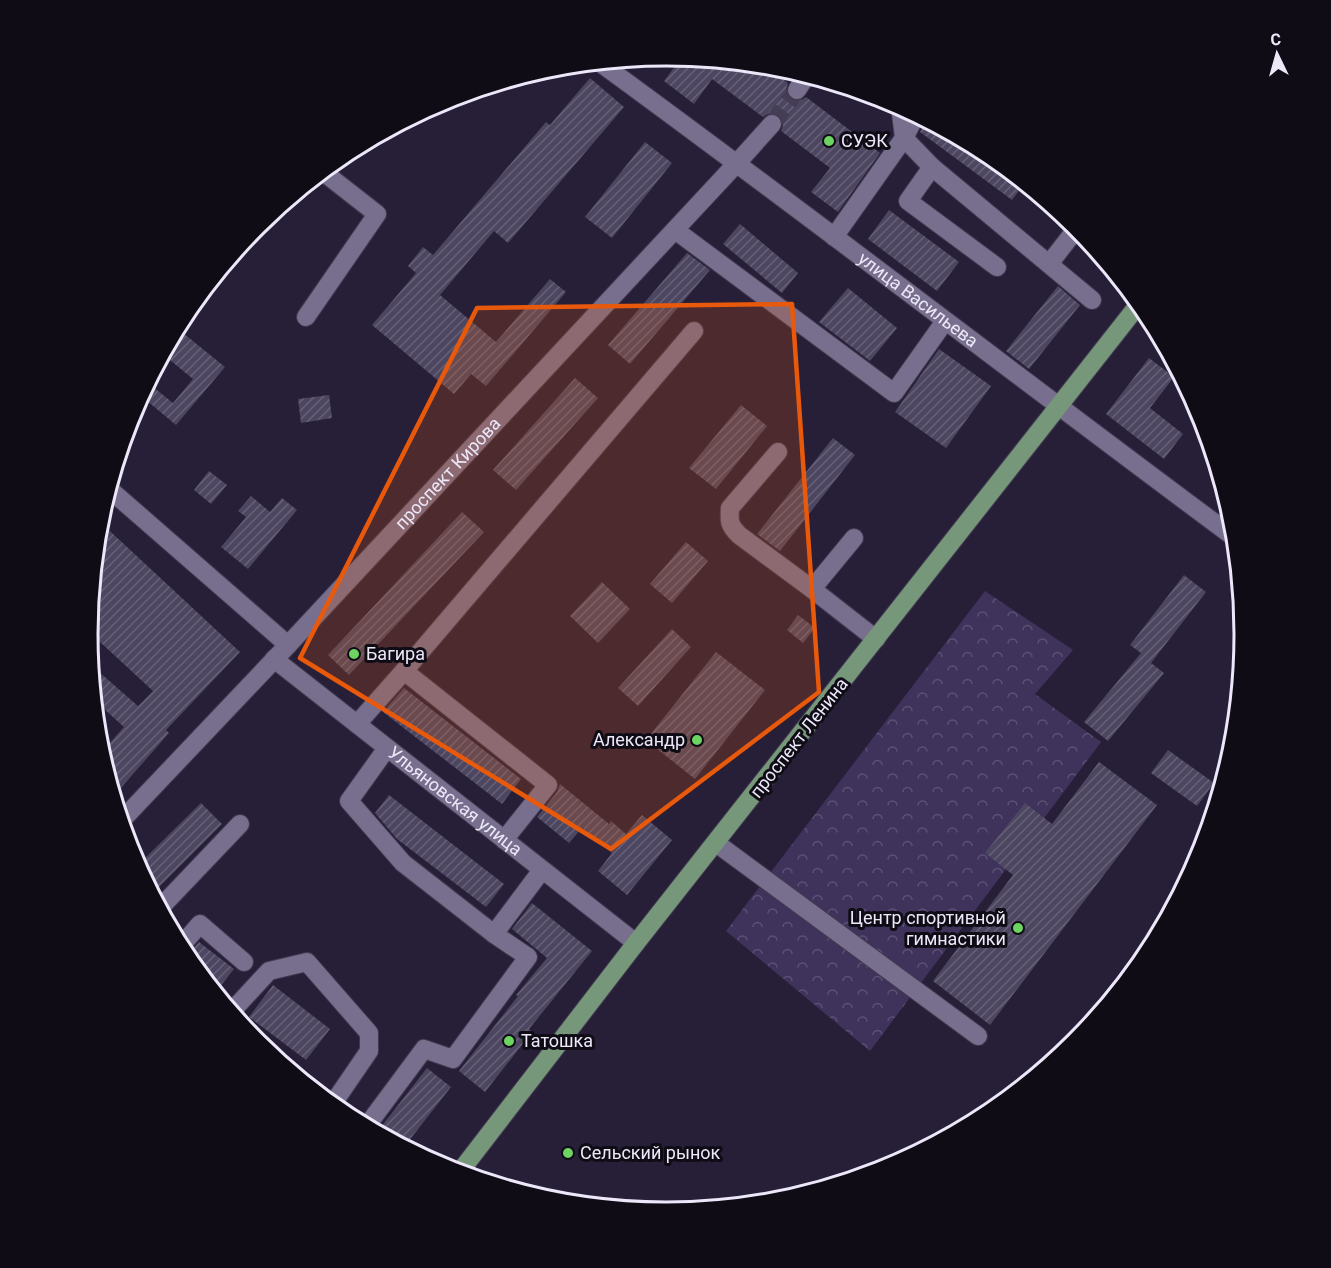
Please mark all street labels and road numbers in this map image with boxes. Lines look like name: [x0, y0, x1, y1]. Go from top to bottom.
street label: улица Васильева: [854, 248, 982, 351]
street label: проспект Кирова: [390, 413, 505, 533]
street label: проспект Ленина: [745, 674, 852, 802]
street label: Ульяновская улица: [384, 742, 526, 860]

